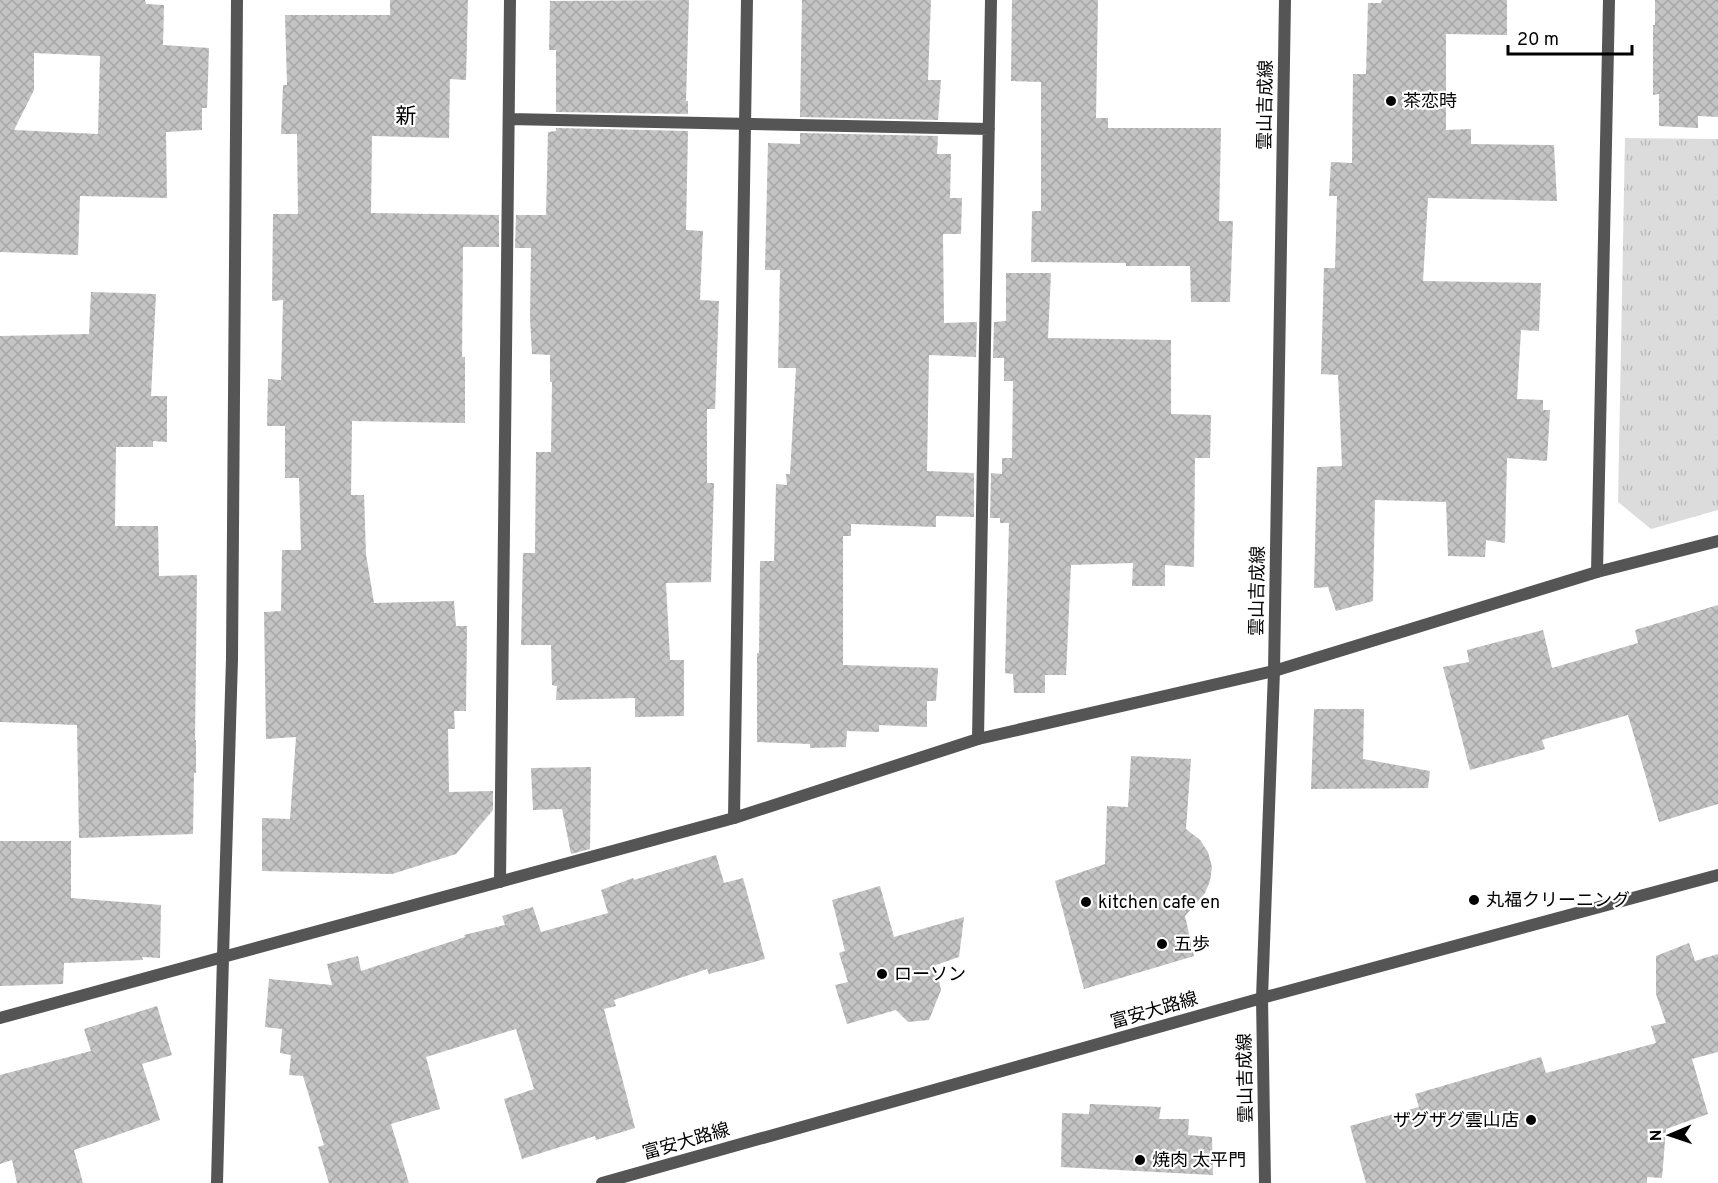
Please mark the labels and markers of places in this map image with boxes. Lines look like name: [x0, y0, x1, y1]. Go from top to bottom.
place label: 茶恋時: [1403, 91, 1457, 114]
marker: 茶恋時: [1384, 94, 1398, 108]
place label: 丸福クリーニング: [1486, 890, 1630, 913]
place label: kitchen cafe en: [1098, 892, 1220, 915]
marker: 丸福クリーニング: [1467, 893, 1481, 907]
marker: kitchen cafe en: [1079, 895, 1093, 909]
place label: 五歩: [1174, 934, 1210, 957]
marker: 五歩: [1155, 937, 1169, 951]
place label: ローソン: [894, 964, 966, 987]
marker: ローソン: [875, 967, 889, 981]
place label: ザグザグ雲山店: [1393, 1110, 1519, 1133]
marker: ザグザグ雲山店: [1524, 1113, 1538, 1127]
place label: 焼肉 太平門: [1152, 1150, 1246, 1173]
marker: 焼肉 太平門: [1133, 1153, 1147, 1167]

